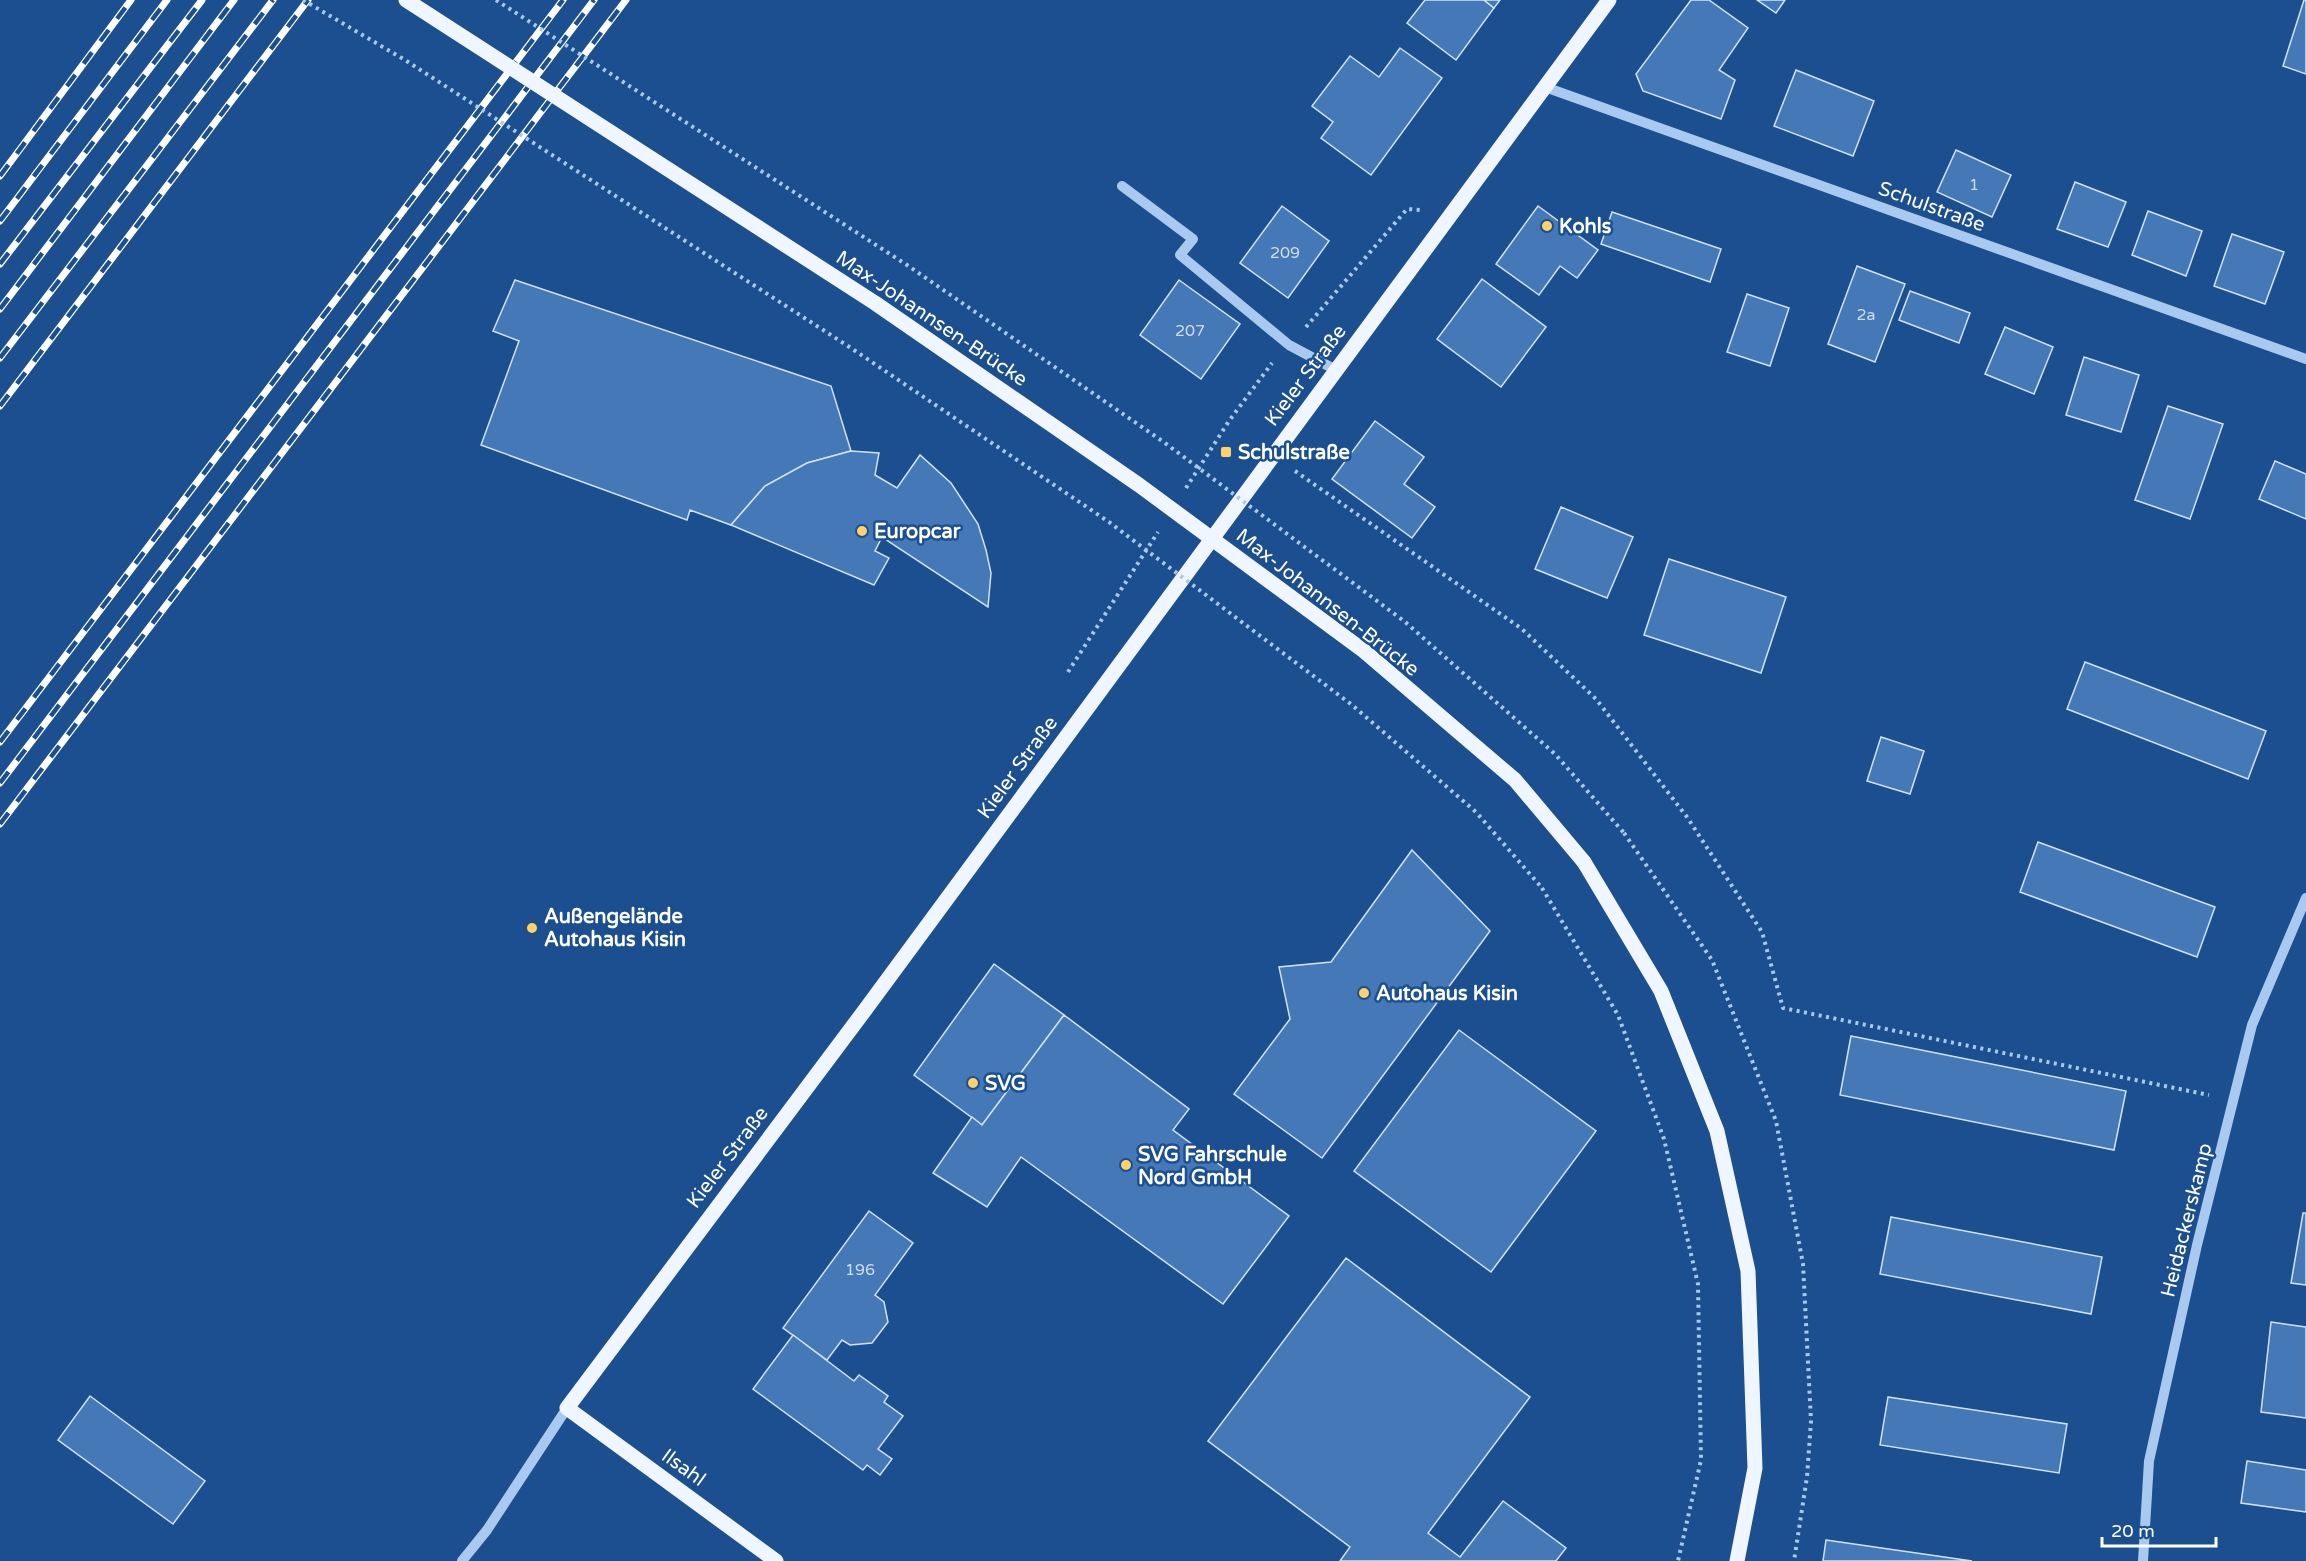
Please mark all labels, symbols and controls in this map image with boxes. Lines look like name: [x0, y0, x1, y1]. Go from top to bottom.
house number: 1: [1969, 175, 1979, 195]
street label: Schulstraße: [1875, 177, 1988, 237]
place label: Kohls: [1559, 215, 1612, 239]
marker: Kohls: [1540, 219, 1554, 233]
house number: 209: [1270, 243, 1300, 263]
street label: Max-Johannsen-Brücke: [831, 246, 1032, 392]
house number: 2a: [1856, 305, 1876, 325]
street label: Kieler Straße: [1260, 320, 1352, 431]
house number: 207: [1175, 321, 1205, 341]
place label: Schulstraße: [1238, 441, 1350, 465]
marker: Schulstraße: [1219, 445, 1233, 459]
place label: Europcar: [874, 520, 961, 544]
marker: Europcar: [855, 524, 869, 538]
street label: Max-Johannsen-Brücke: [1231, 524, 1424, 682]
street label: Kieler Straße: [973, 712, 1063, 823]
place label: Außengelände Autohaus Kisin: [544, 905, 686, 952]
marker: Außengelände Autohaus Kisin: [525, 921, 539, 935]
place label: Autohaus Kisin: [1376, 982, 1518, 1006]
marker: Autohaus Kisin: [1357, 986, 1371, 1000]
place label: SVG: [985, 1072, 1026, 1096]
marker: SVG: [966, 1076, 980, 1090]
street label: Kieler Straße: [682, 1102, 774, 1213]
street label: Heidackerskamp: [2156, 1141, 2218, 1300]
place label: SVG Fahrschule Nord GmbH: [1138, 1143, 1287, 1190]
marker: SVG Fahrschule Nord GmbH: [1119, 1158, 1133, 1172]
house number: 196: [845, 1260, 875, 1280]
street label: Ilsahl: [657, 1444, 710, 1492]
scale bar: [2102, 1510, 2216, 1548]
text: 20 m: [2111, 1520, 2155, 1542]

